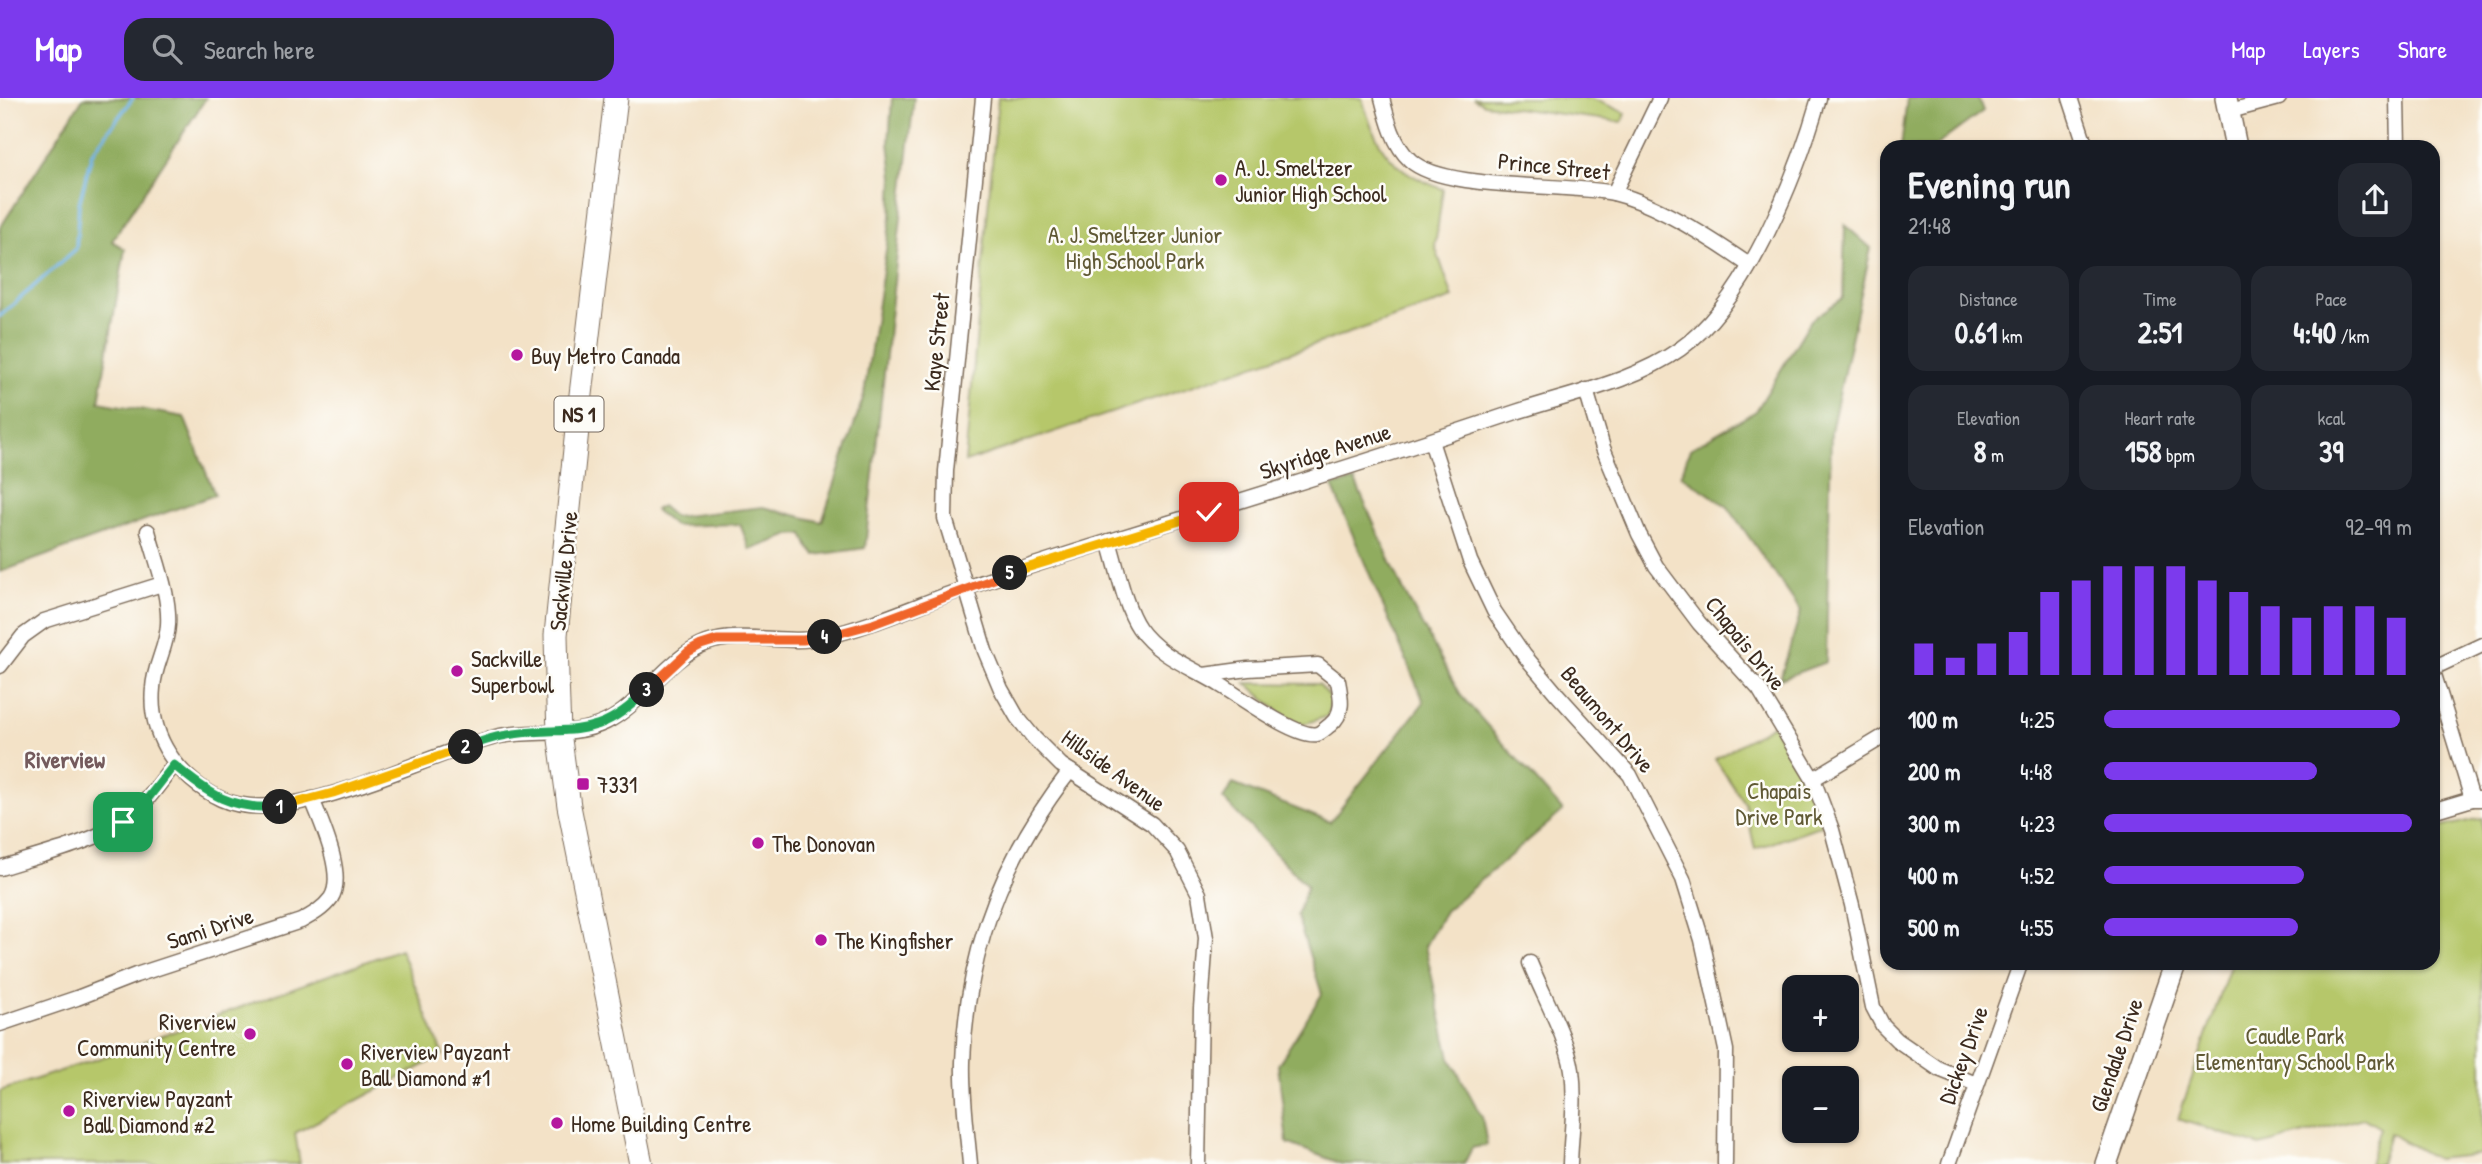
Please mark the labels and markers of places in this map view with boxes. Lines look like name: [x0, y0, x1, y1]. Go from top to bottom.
place label: A. J. Smeltzer Junior High School: [1235, 152, 1387, 209]
marker: A. J. Smeltzer Junior High School: [1213, 172, 1229, 188]
place label: Buy Metro Canada: [531, 340, 680, 371]
marker: Buy Metro Canada: [509, 347, 525, 363]
pin: [1179, 482, 1239, 542]
pin: 5: [992, 556, 1028, 590]
pin: 4: [808, 620, 842, 654]
place label: Sackville Superbowl: [471, 643, 555, 700]
marker: Sackville Superbowl: [449, 663, 465, 679]
pin: 3: [630, 672, 664, 708]
pin: 2: [448, 730, 484, 764]
place label: 7331: [597, 769, 637, 800]
marker: 7331: [575, 776, 591, 792]
pin: 1: [262, 790, 298, 824]
pin: [93, 792, 153, 852]
place label: The Donovan: [772, 828, 875, 859]
marker: The Donovan: [750, 835, 766, 851]
place label: The Kingfisher: [835, 925, 954, 956]
marker: The Kingfisher: [813, 932, 829, 948]
place label: Riverview Community Centre: [77, 1006, 236, 1063]
marker: Riverview Community Centre: [242, 1026, 258, 1042]
place label: Riverview Payzant Ball Diamond #1: [361, 1036, 511, 1093]
marker: Riverview Payzant Ball Diamond #1: [339, 1056, 355, 1072]
place label: Riverview Payzant Ball Diamond #2: [83, 1083, 233, 1140]
marker: Riverview Payzant Ball Diamond #2: [61, 1103, 77, 1119]
place label: Home Building Centre: [571, 1108, 751, 1139]
marker: Home Building Centre: [549, 1115, 565, 1131]

